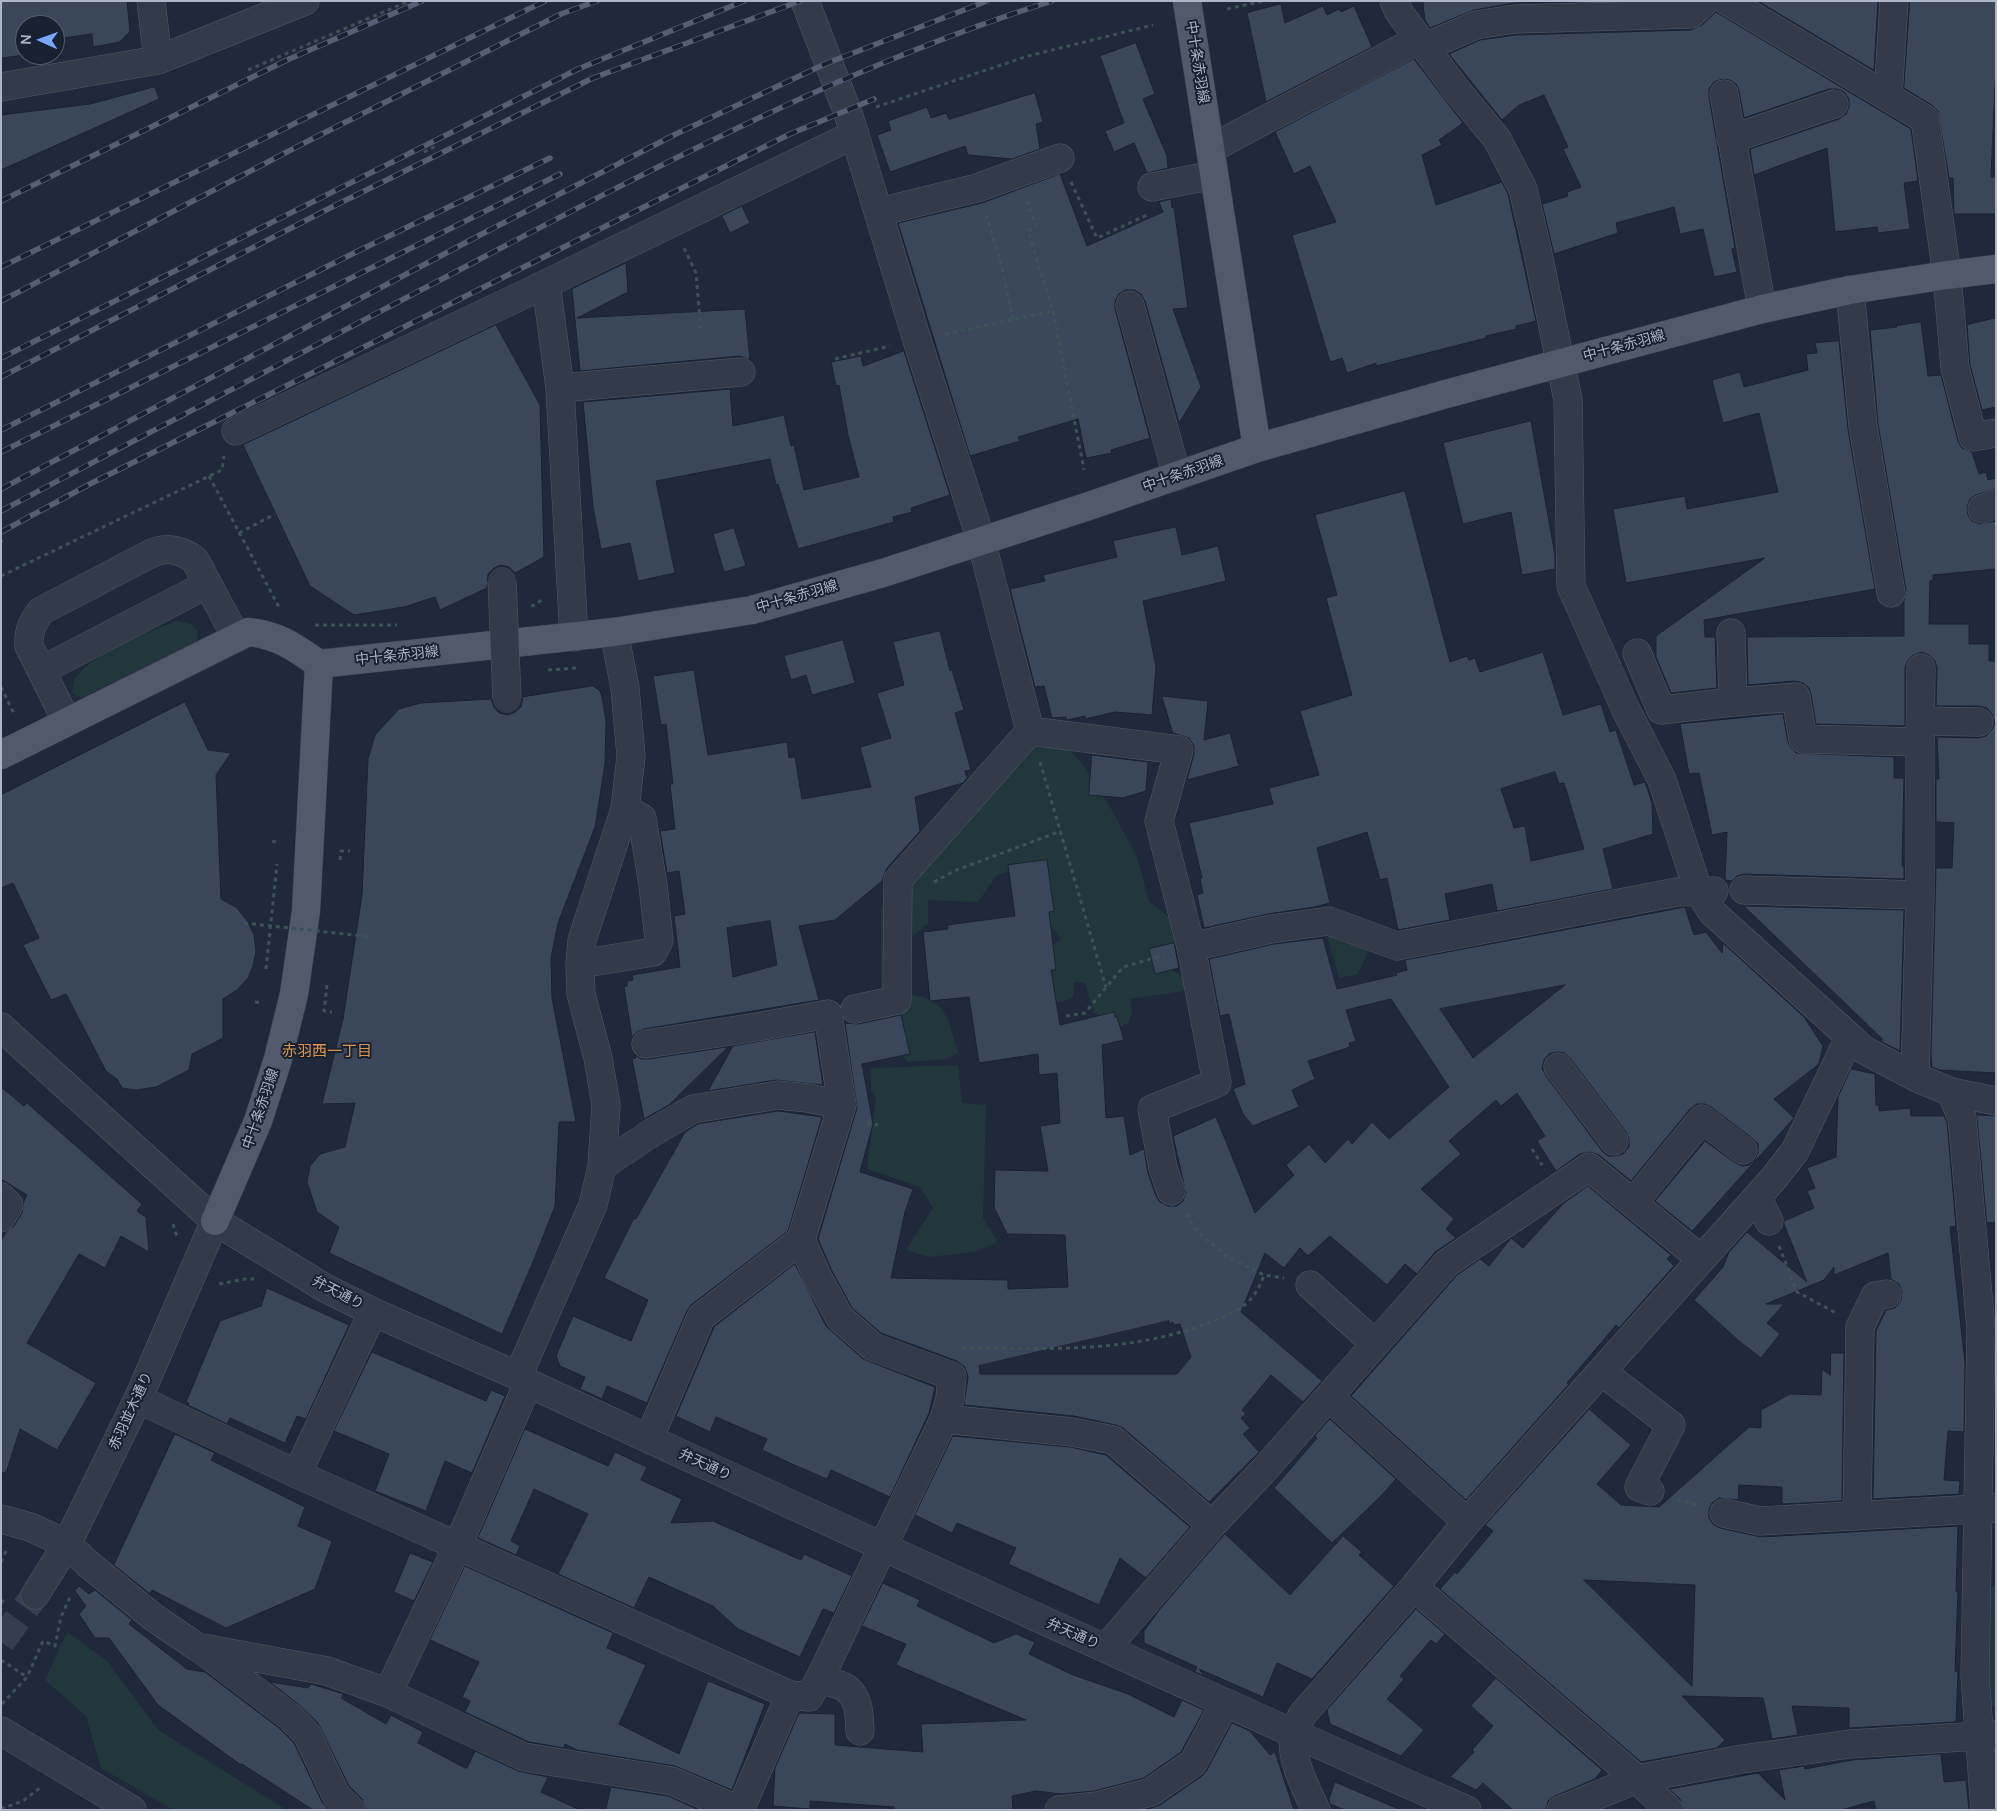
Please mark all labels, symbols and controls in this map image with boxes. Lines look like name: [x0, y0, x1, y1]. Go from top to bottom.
north arrow: [15, 15, 65, 65]
street label: 中十条赤羽線: [1182, 19, 1212, 105]
text: N: [16, 34, 35, 45]
street label: 中十条赤羽線: [1581, 327, 1667, 365]
street label: 中十条赤羽線: [1141, 452, 1225, 496]
street label: 中十条赤羽線: [754, 577, 840, 617]
street label: 中十条赤羽線: [354, 643, 440, 669]
district label: 赤羽西一丁目: [282, 1043, 372, 1061]
street label: 中十条赤羽線: [239, 1067, 283, 1151]
street label: 弁天通り: [309, 1272, 367, 1314]
street label: 赤羽並木通り: [106, 1369, 156, 1453]
street label: 弁天通り: [676, 1446, 734, 1484]
street label: 弁天通り: [1044, 1615, 1102, 1653]

